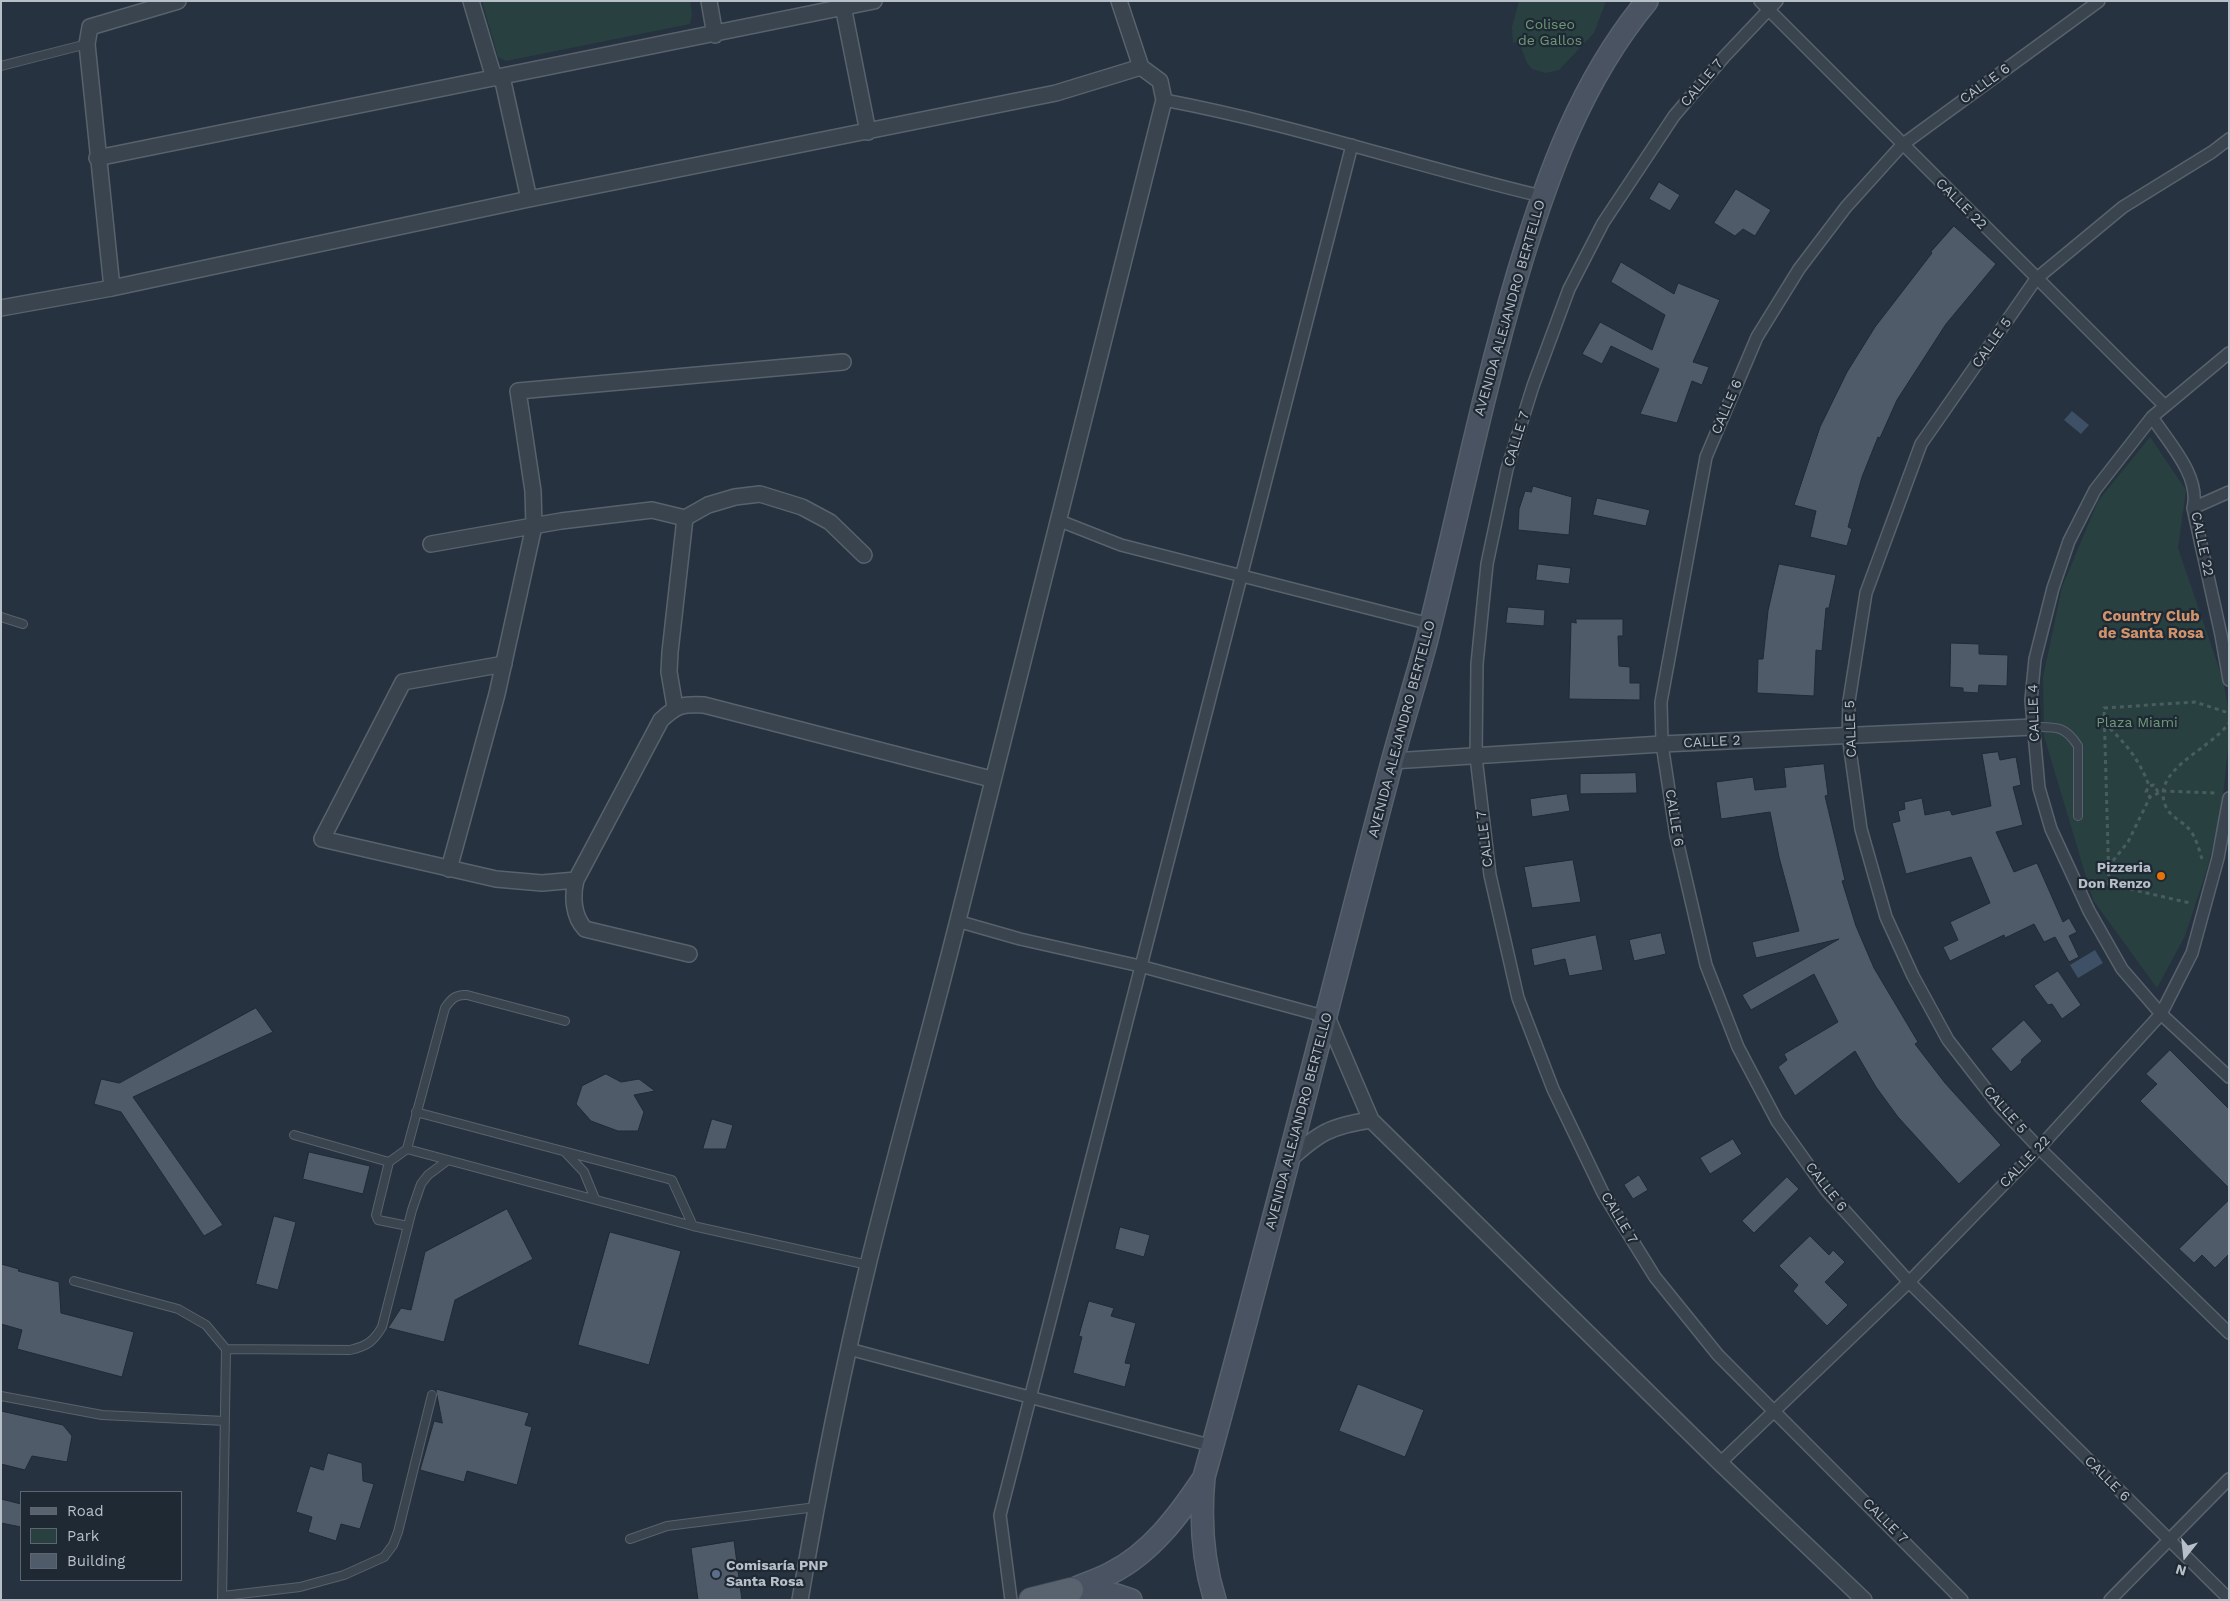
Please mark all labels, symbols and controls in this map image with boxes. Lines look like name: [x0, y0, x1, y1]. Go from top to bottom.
park label: Coliseo de Gallos: [1518, 17, 1582, 49]
street label: CALLE 7: [1677, 56, 1727, 110]
street label: CALLE 6: [1957, 60, 2013, 108]
street label: CALLE 22: [1932, 175, 1990, 233]
street label: AVENIDA ALEJANDRO BERTELLO: [1471, 198, 1549, 418]
street label: CALLE 5: [1969, 315, 2015, 371]
street label: CALLE 6: [1708, 377, 1746, 437]
street label: CALLE 7: [1501, 409, 1533, 469]
street label: CALLE 22: [2187, 510, 2217, 578]
district label: Country Club de Santa Rosa: [2098, 608, 2204, 643]
street label: AVENIDA ALEJANDRO BERTELLO: [1365, 619, 1439, 839]
street label: CALLE 4: [2025, 684, 2043, 742]
street label: CALLE 5: [1842, 700, 1860, 758]
park label: Plaza Miami: [2096, 715, 2178, 731]
street label: CALLE 2: [1683, 732, 1741, 752]
street label: CALLE 6: [1661, 788, 1687, 848]
street label: CALLE 7: [1473, 810, 1497, 868]
place label: Pizzeria Don Renzo: [2078, 860, 2151, 892]
marker: Pizzeria Don Renzo: [2155, 870, 2167, 882]
street label: AVENIDA ALEJANDRO BERTELLO: [1262, 1011, 1336, 1231]
street label: CALLE 5: [1980, 1083, 2030, 1137]
street label: CALLE 22: [1996, 1133, 2054, 1191]
street label: CALLE 6: [1802, 1159, 1850, 1215]
street label: CALLE 7: [1597, 1189, 1641, 1247]
street label: CALLE 6: [2081, 1453, 2133, 1505]
legend: [20, 1491, 182, 1581]
street label: CALLE 7: [1859, 1495, 1911, 1547]
text: Road: [67, 1502, 104, 1520]
text: Park: [67, 1527, 99, 1545]
north arrow: [2160, 1531, 2210, 1581]
text: Building: [67, 1552, 125, 1570]
place label: Comisaría PNP Santa Rosa: [726, 1558, 828, 1590]
text: N: [2174, 1561, 2188, 1580]
marker: Comisaría PNP Santa Rosa: [710, 1568, 722, 1580]

